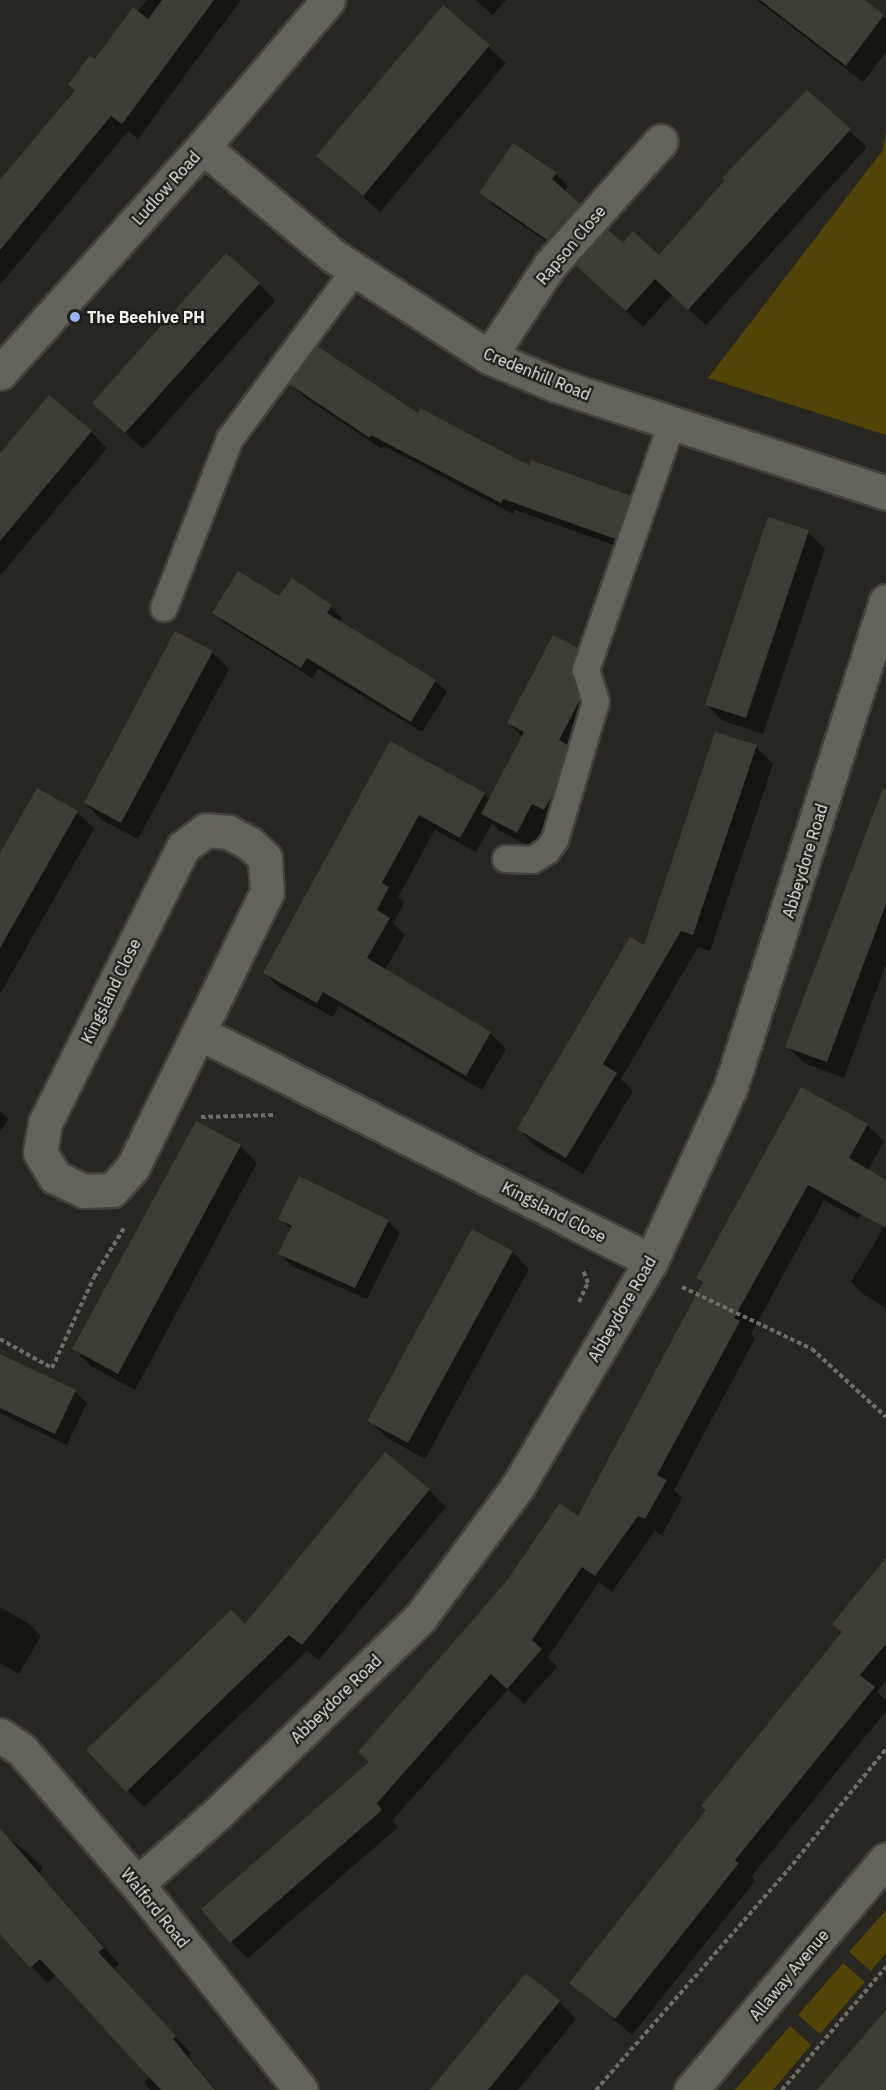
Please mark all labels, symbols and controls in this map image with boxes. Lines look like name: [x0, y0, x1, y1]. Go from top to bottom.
street label: Ludlow Road: [128, 147, 204, 229]
street label: Rapson Close: [532, 202, 610, 288]
place label: The Beehive PH: [87, 307, 205, 327]
marker: The Beehive PH: [68, 310, 82, 324]
street label: Credenhill Road: [481, 344, 593, 404]
street label: Abbeydore Road: [778, 801, 832, 921]
street label: Kingsland Close: [77, 935, 145, 1047]
street label: Kingsland Close: [499, 1177, 609, 1247]
street label: Abbeydore Road: [584, 1253, 660, 1365]
street label: Abbeydore Road: [287, 1651, 385, 1747]
street label: Walford Road: [117, 1864, 193, 1952]
street label: Allaway Avenue: [745, 1925, 833, 2025]

